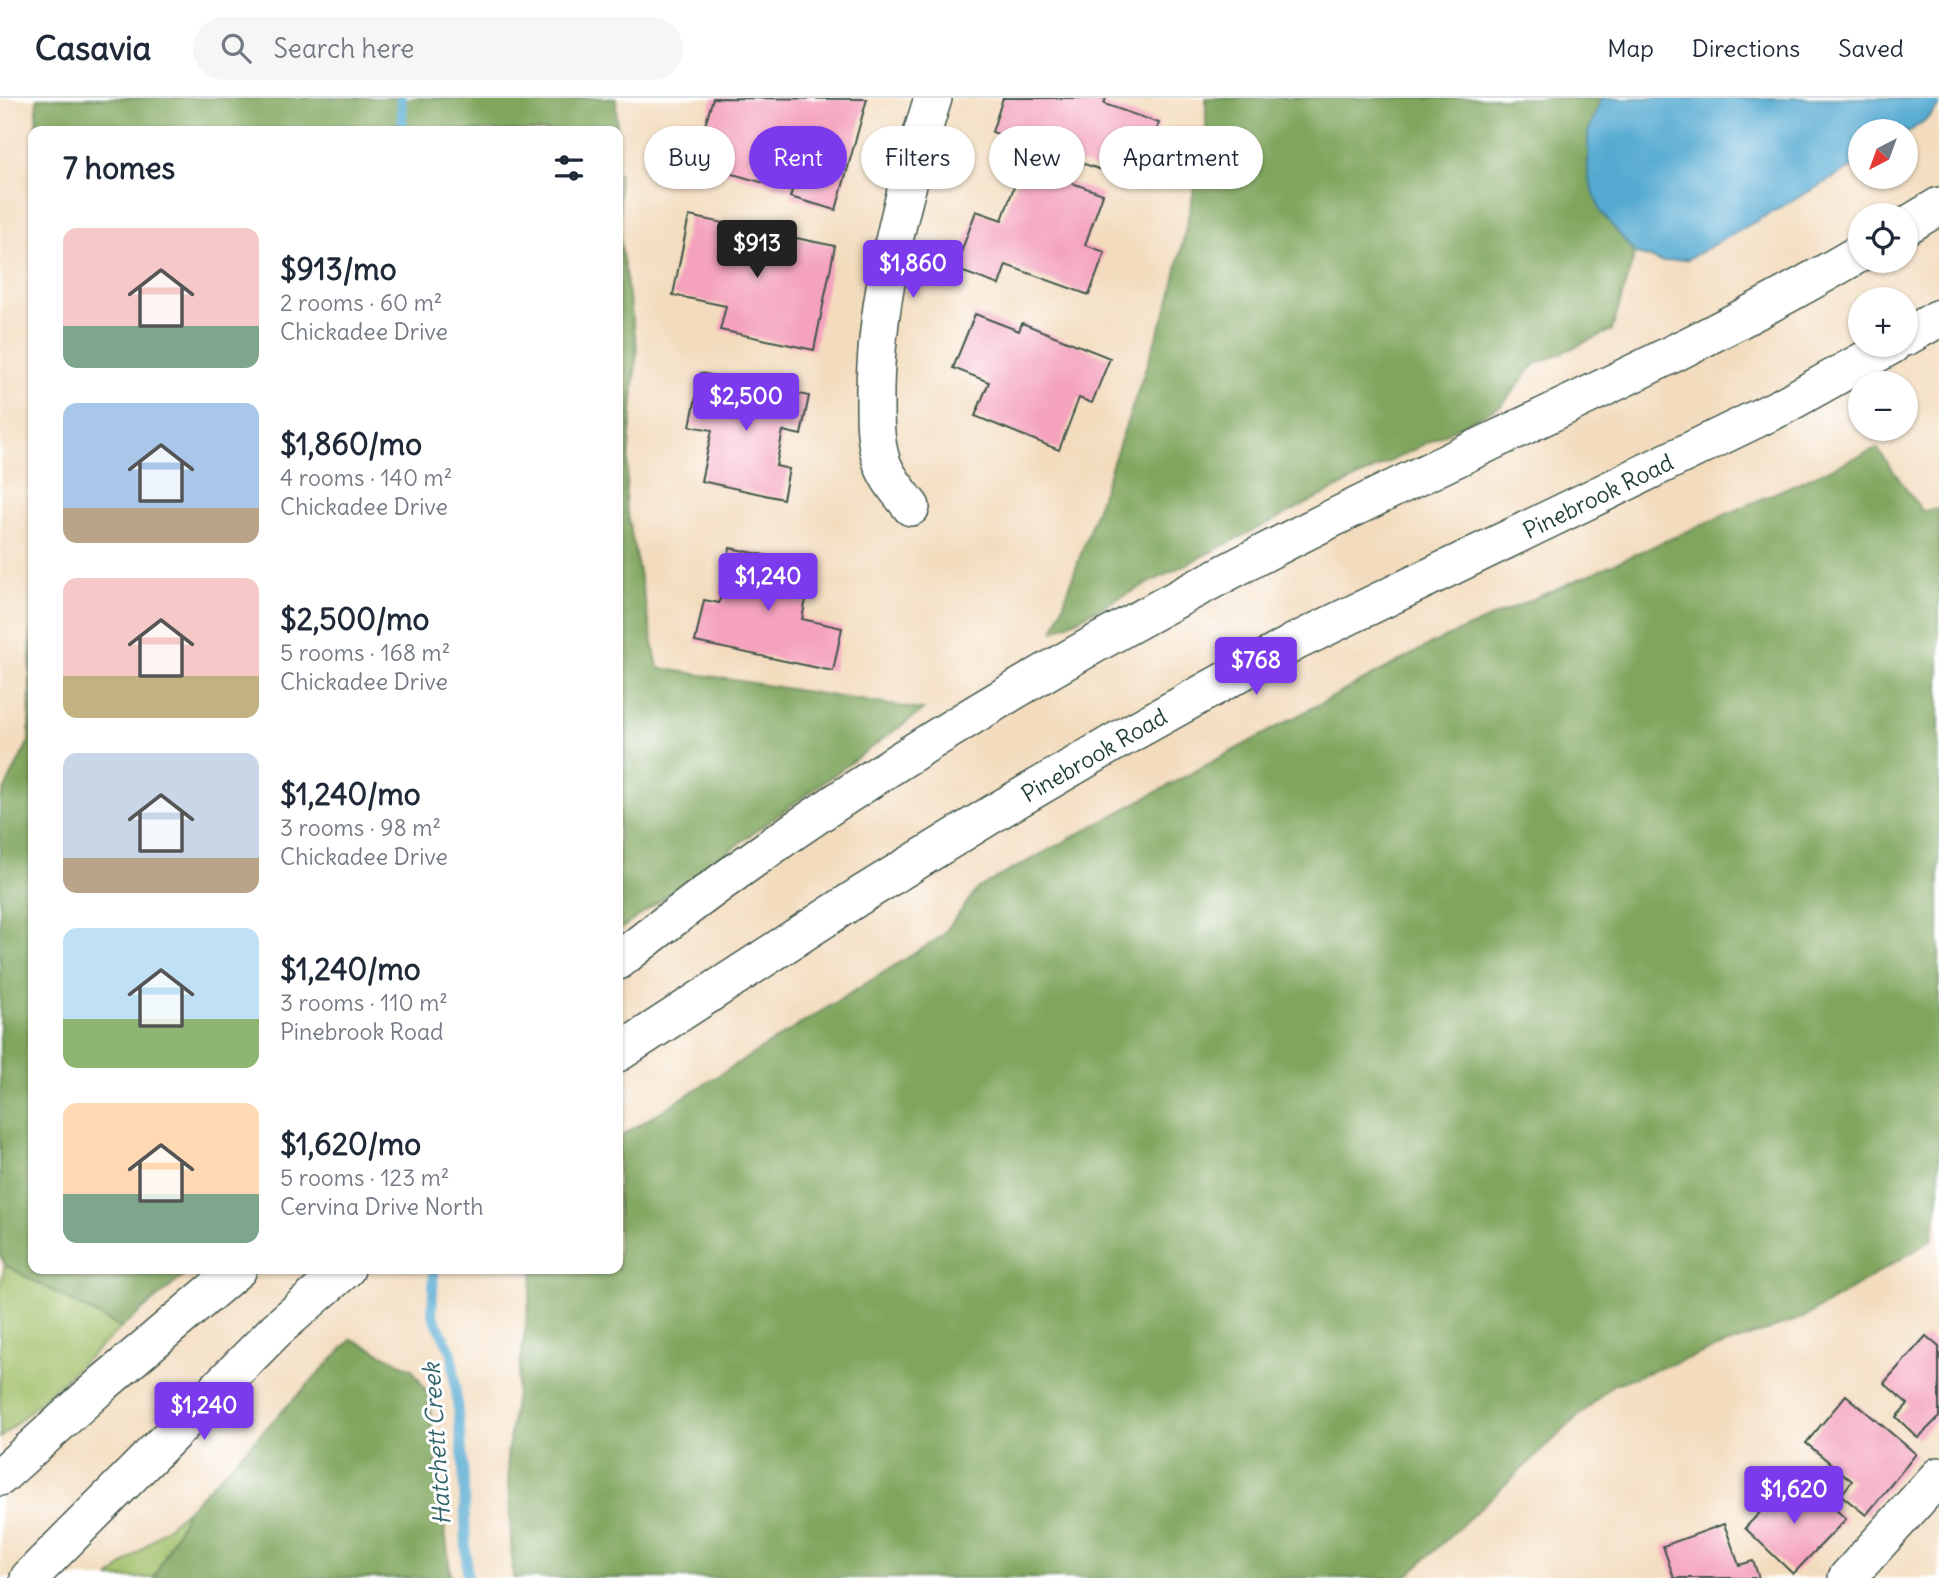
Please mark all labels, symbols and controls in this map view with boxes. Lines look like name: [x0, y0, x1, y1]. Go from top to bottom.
search box: [193, 17, 683, 80]
text: Casavia: [35, 27, 151, 69]
icon: search: [217, 29, 255, 67]
text: Search here: [273, 32, 414, 65]
text: Map: [1607, 33, 1654, 63]
text: Directions: [1692, 33, 1800, 63]
text: Saved: [1838, 33, 1904, 63]
north arrow: [1848, 119, 1918, 189]
map controls: [1848, 119, 1918, 441]
chip: Buy: [644, 126, 735, 189]
chip: Rent: [749, 126, 847, 189]
chip: Filters: [861, 126, 975, 189]
chip: New: [989, 126, 1085, 189]
chip: Apartment: [1099, 126, 1263, 189]
text: 7 homes: [63, 149, 175, 187]
icon: filters: [550, 149, 588, 187]
button: locate: [1848, 203, 1918, 273]
pin: $913: [716, 220, 798, 280]
text: $913: [733, 228, 781, 257]
pin: $1,860: [856, 240, 970, 300]
text: $1,860: [879, 248, 947, 277]
text: $913/mo: [280, 250, 397, 288]
icon: home: [119, 256, 203, 340]
button: +: [1848, 287, 1918, 357]
text: 2 rooms · 60 m²: [280, 288, 442, 317]
text: Chickadee Drive: [280, 317, 448, 346]
button: −: [1848, 371, 1918, 441]
pin: $2,500: [689, 374, 803, 433]
text: $2,500: [709, 381, 783, 410]
text: $1,860/mo: [280, 425, 422, 463]
icon: home: [119, 431, 203, 515]
street label: Pinebrook Road: [1518, 447, 1678, 545]
text: 4 rooms · 140 m²: [280, 463, 452, 492]
text: Chickadee Drive: [280, 492, 448, 521]
pin: $1,240: [711, 554, 825, 613]
text: $1,240: [735, 561, 801, 590]
text: $2,500/mo: [280, 600, 429, 638]
icon: home: [119, 606, 203, 690]
text: 5 rooms · 168 m²: [280, 638, 450, 667]
pin: $768: [1215, 638, 1297, 697]
text: $768: [1231, 645, 1281, 674]
text: Chickadee Drive: [280, 667, 448, 696]
street label: Pinebrook Road: [1016, 702, 1172, 808]
text: $1,240/mo: [280, 775, 421, 813]
icon: home: [119, 781, 203, 865]
text: 3 rooms · 98 m²: [280, 813, 441, 842]
text: Chickadee Drive: [280, 842, 448, 871]
text: $1,240/mo: [280, 950, 421, 988]
icon: home: [119, 956, 203, 1040]
text: 3 rooms · 110 m²: [280, 988, 448, 1017]
text: Pinebrook Road: [280, 1017, 444, 1046]
text: $1,620/mo: [280, 1125, 421, 1163]
icon: home: [119, 1131, 203, 1215]
text: 5 rooms · 123 m²: [280, 1163, 449, 1192]
text: Cervina Drive North: [280, 1192, 483, 1221]
water label: Hatchett Creek: [415, 1360, 457, 1526]
pin: $1,240: [147, 1382, 261, 1442]
text: $1,240: [171, 1390, 237, 1419]
pin: $1,620: [1737, 1466, 1851, 1526]
text: $1,620: [1760, 1474, 1828, 1503]

